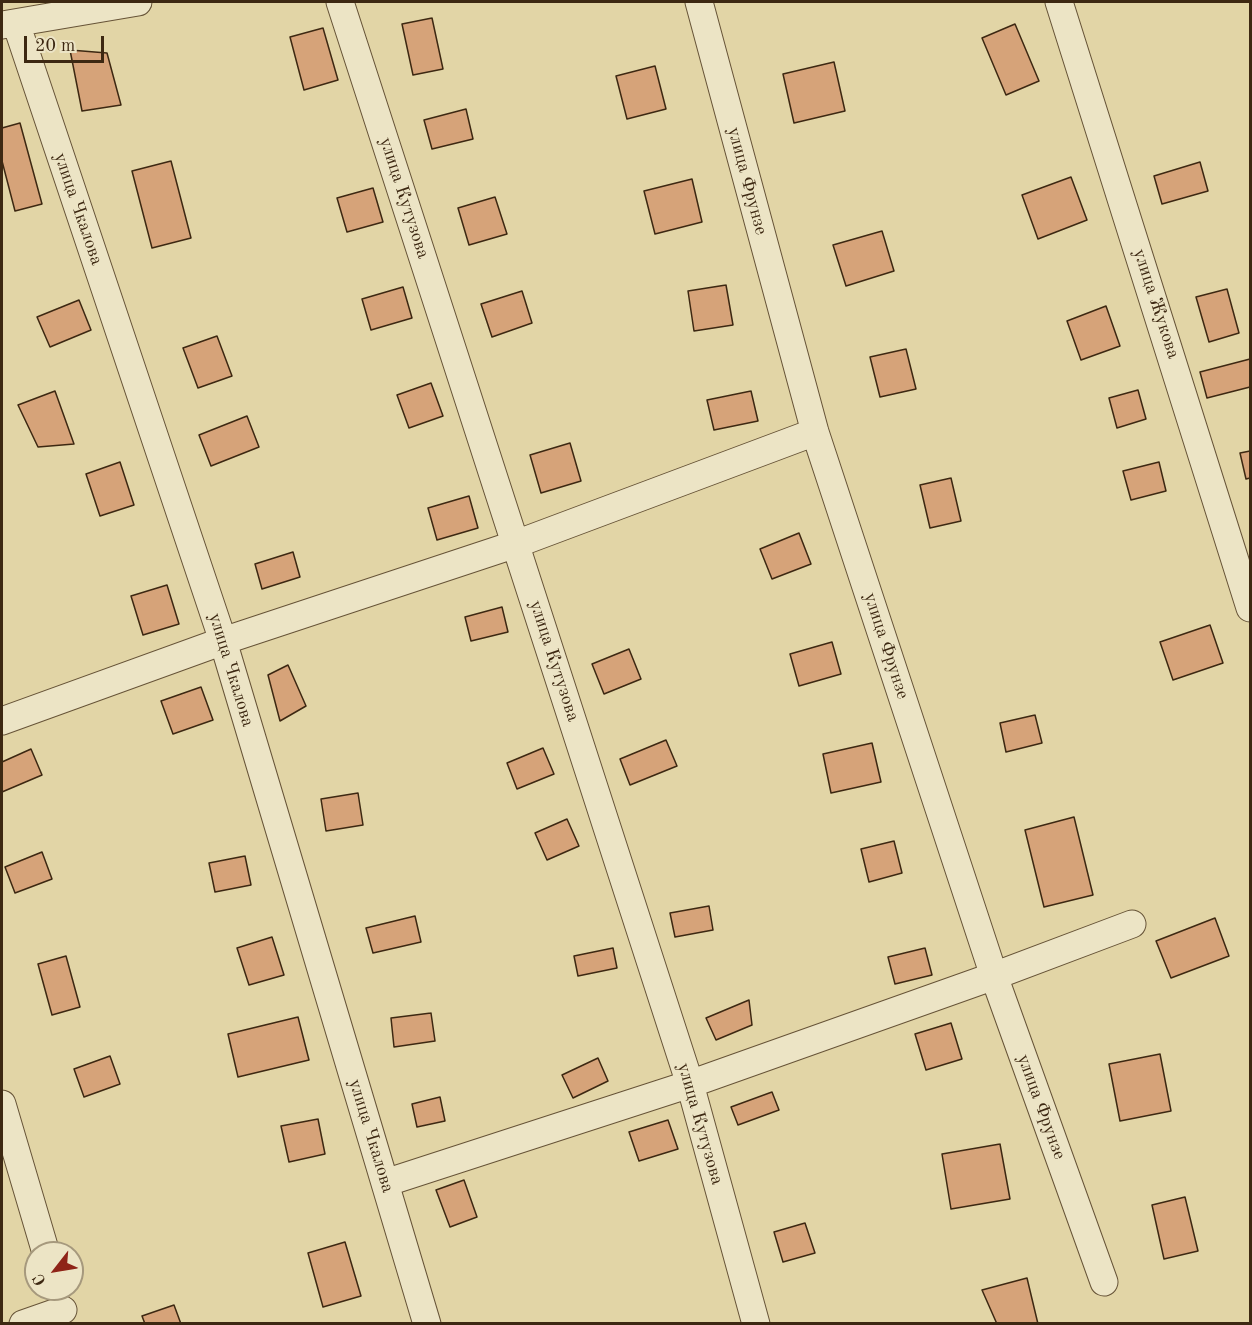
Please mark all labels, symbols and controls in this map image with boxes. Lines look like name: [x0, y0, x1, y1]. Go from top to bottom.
scale bar: [27, 24, 106, 62]
text: 20 m: [35, 37, 75, 55]
street label: улица Фрунзе: [722, 125, 772, 237]
street label: улица Кутузова: [374, 135, 434, 261]
street label: улица Чкалова: [49, 150, 107, 268]
street label: улица Жукова: [1128, 246, 1184, 362]
street label: улица Фрунзе: [859, 590, 913, 702]
street label: улица Кутузова: [524, 598, 584, 724]
street label: улица Чкалова: [203, 611, 259, 729]
street label: улица Фрунзе: [1012, 1051, 1070, 1163]
street label: улица Кутузова: [672, 1060, 728, 1188]
street label: улица Чкалова: [343, 1077, 399, 1195]
north arrow: [24, 1241, 84, 1301]
text: С: [31, 1271, 50, 1288]

